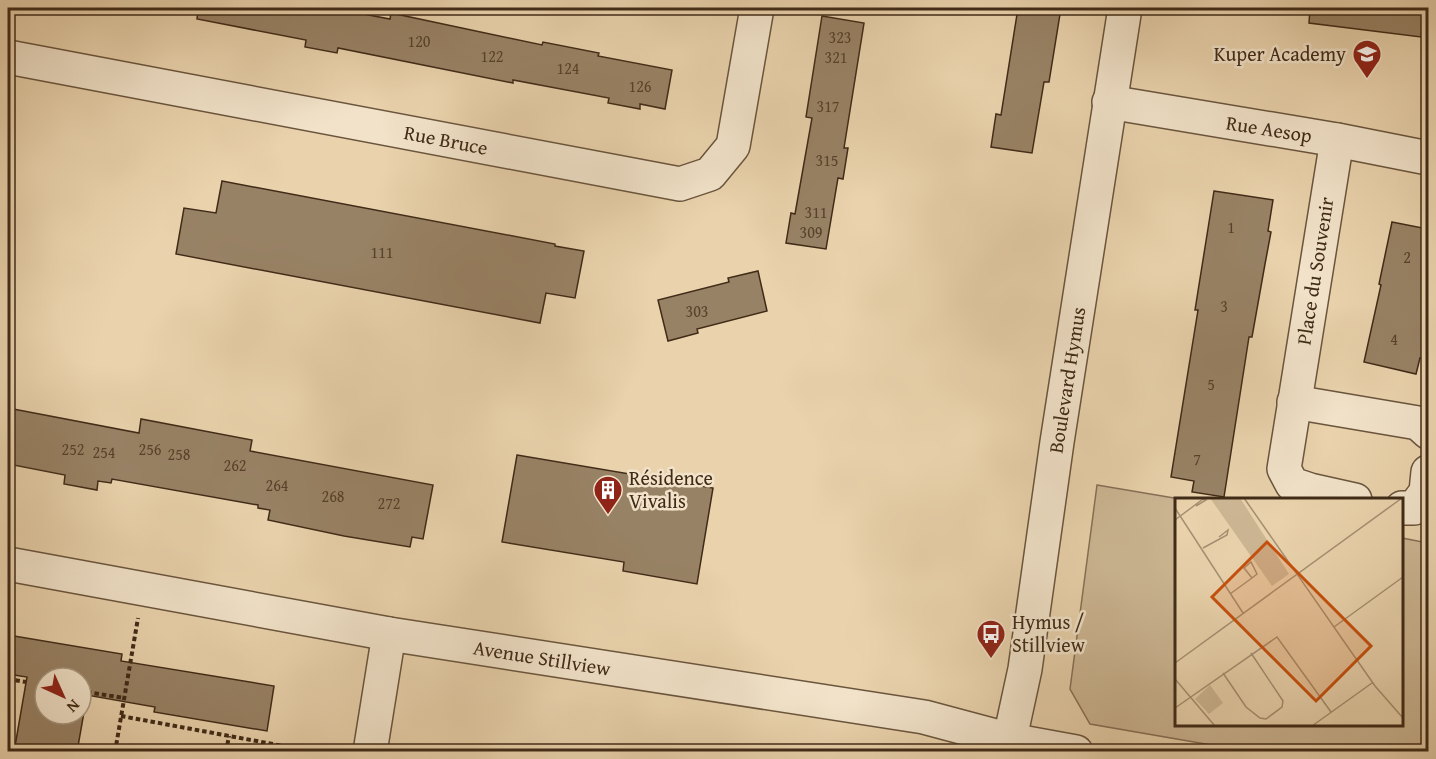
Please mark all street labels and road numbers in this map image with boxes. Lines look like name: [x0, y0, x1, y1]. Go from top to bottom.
street label: Rue Aesop: [1224, 107, 1314, 150]
street label: Rue Bruce: [402, 117, 490, 162]
street label: Place du Souvenir: [1289, 195, 1340, 347]
street label: Boulevard Hymus: [1041, 305, 1092, 455]
street label: Avenue Stillview: [471, 632, 614, 683]

